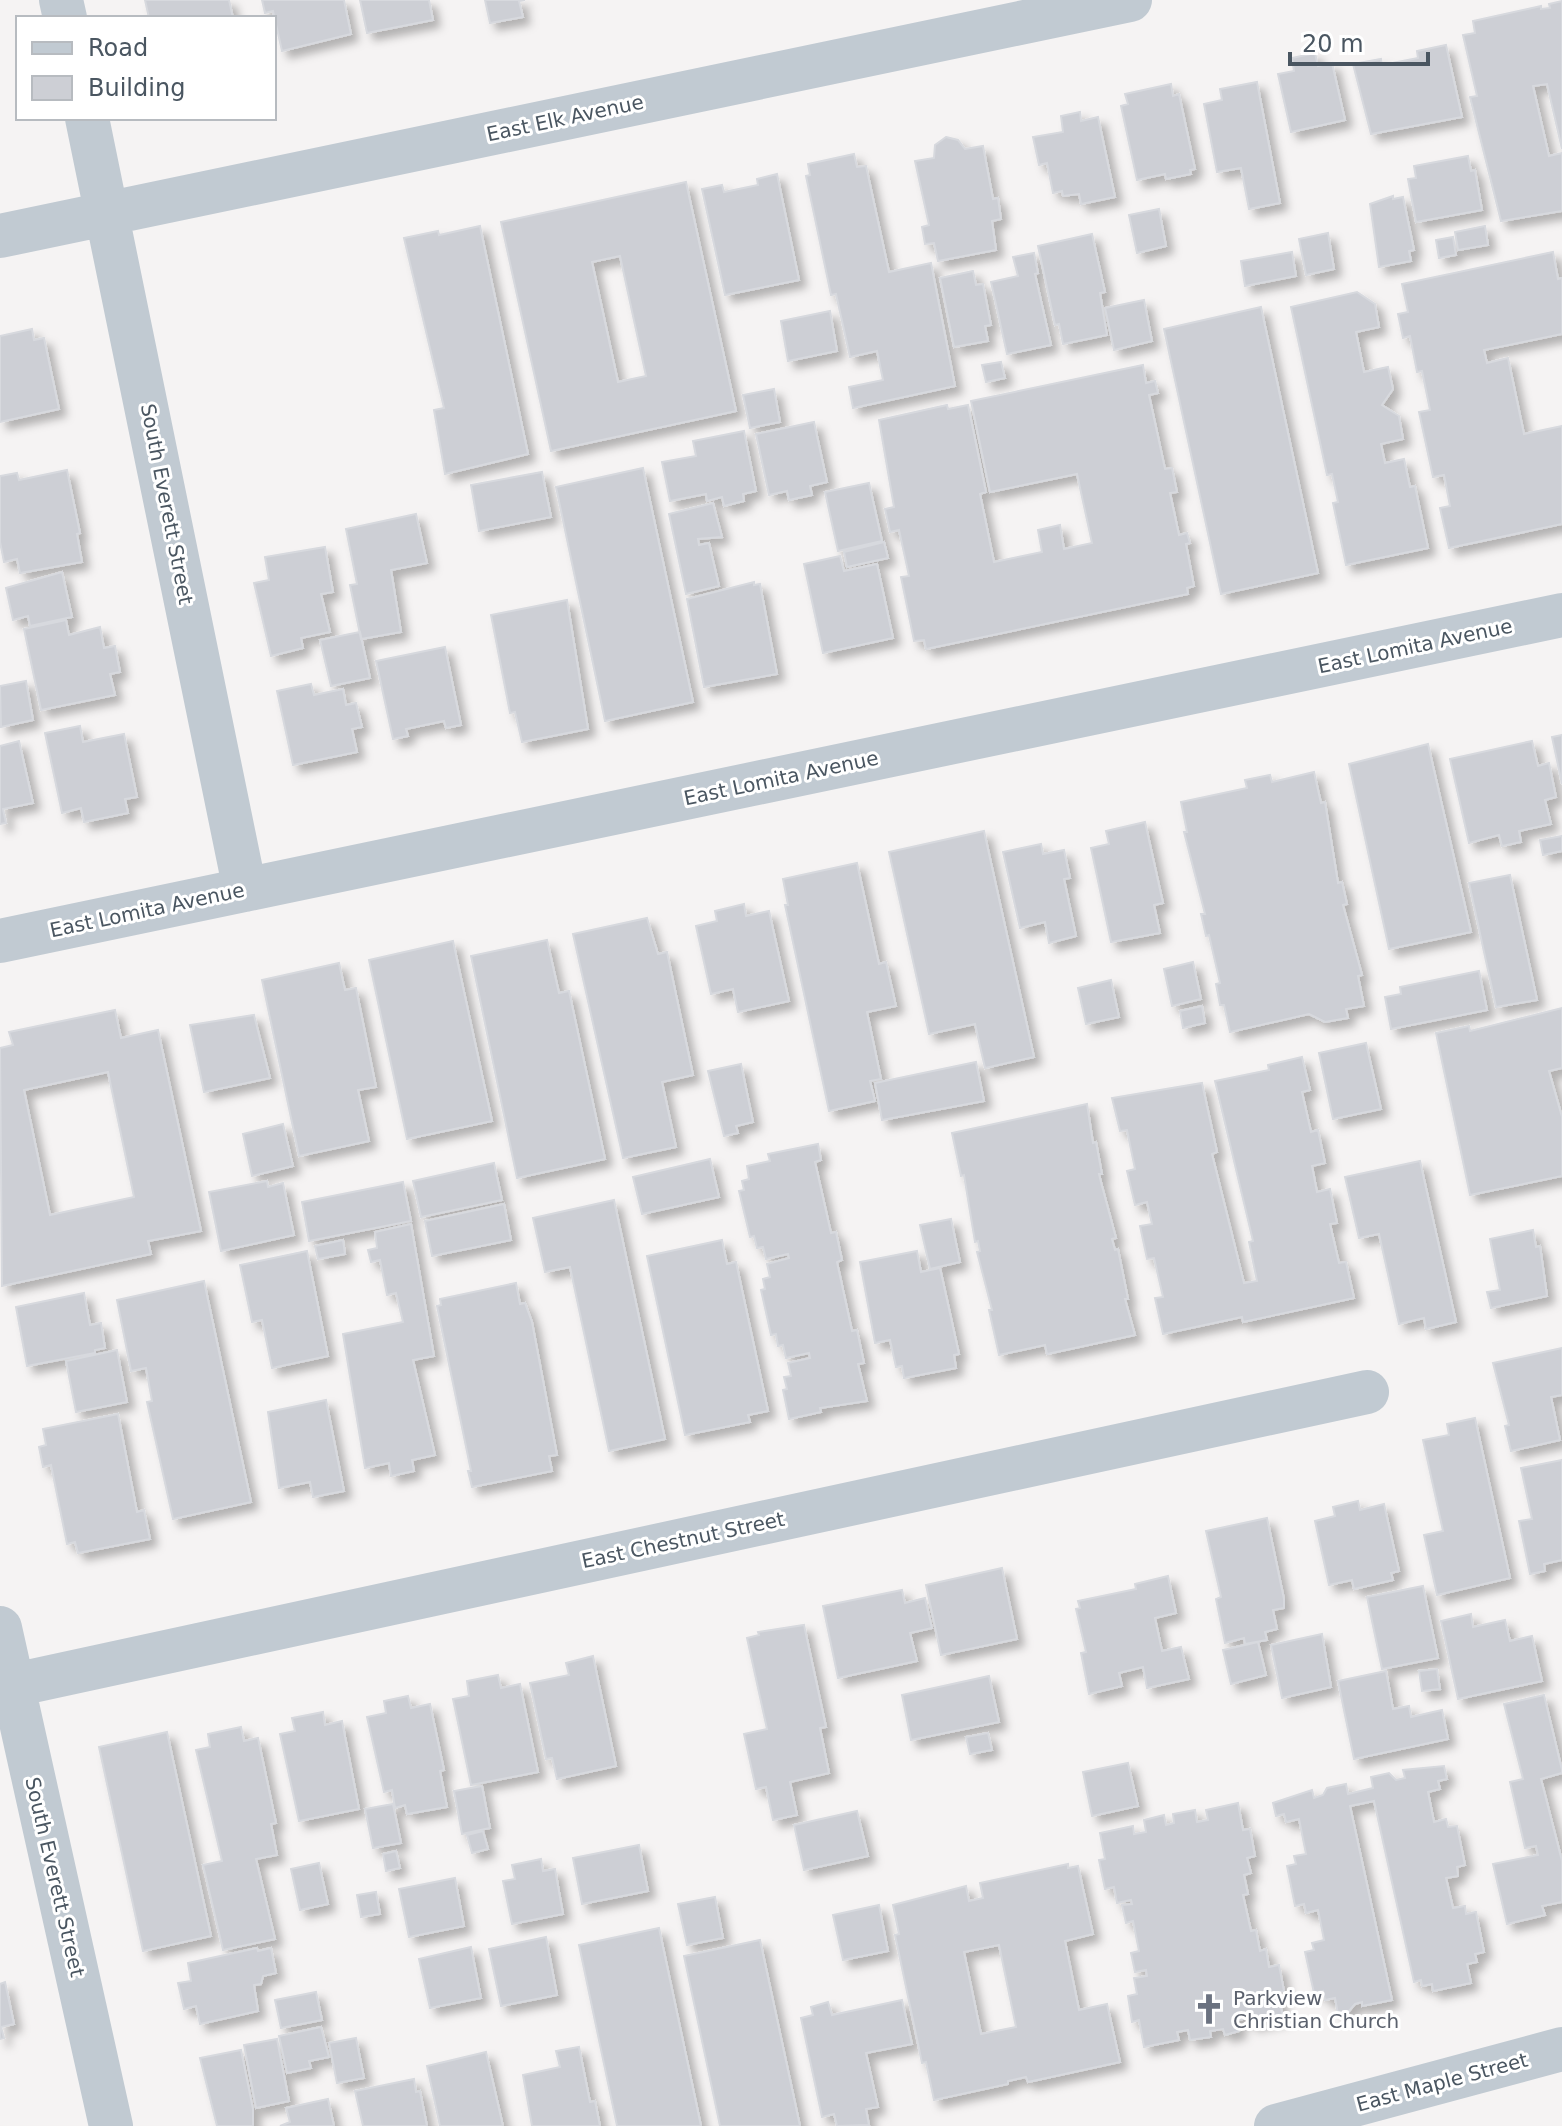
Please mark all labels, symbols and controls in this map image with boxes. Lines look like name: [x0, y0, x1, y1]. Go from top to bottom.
legend: [16, 16, 276, 120]
scale bar: [1290, 16, 1428, 66]
text: 20 m: [1302, 30, 1364, 58]
text: Road: [88, 34, 148, 62]
text: Building: [88, 74, 185, 102]
street label: East Elk Avenue: [484, 90, 646, 146]
street label: South Everett Street: [136, 401, 198, 607]
street label: East Lomita Avenue: [1316, 614, 1514, 678]
street label: East Lomita Avenue: [682, 746, 880, 810]
street label: East Lomita Avenue: [48, 878, 246, 942]
street label: East Chestnut Street: [579, 1507, 787, 1573]
street label: South Everett Street: [20, 1775, 90, 1979]
place label: Parkview Christian Church: [1233, 1986, 1399, 2033]
church icon: Parkview Christian Church: [1192, 1992, 1226, 2026]
street label: East Maple Street: [1354, 2048, 1531, 2116]

